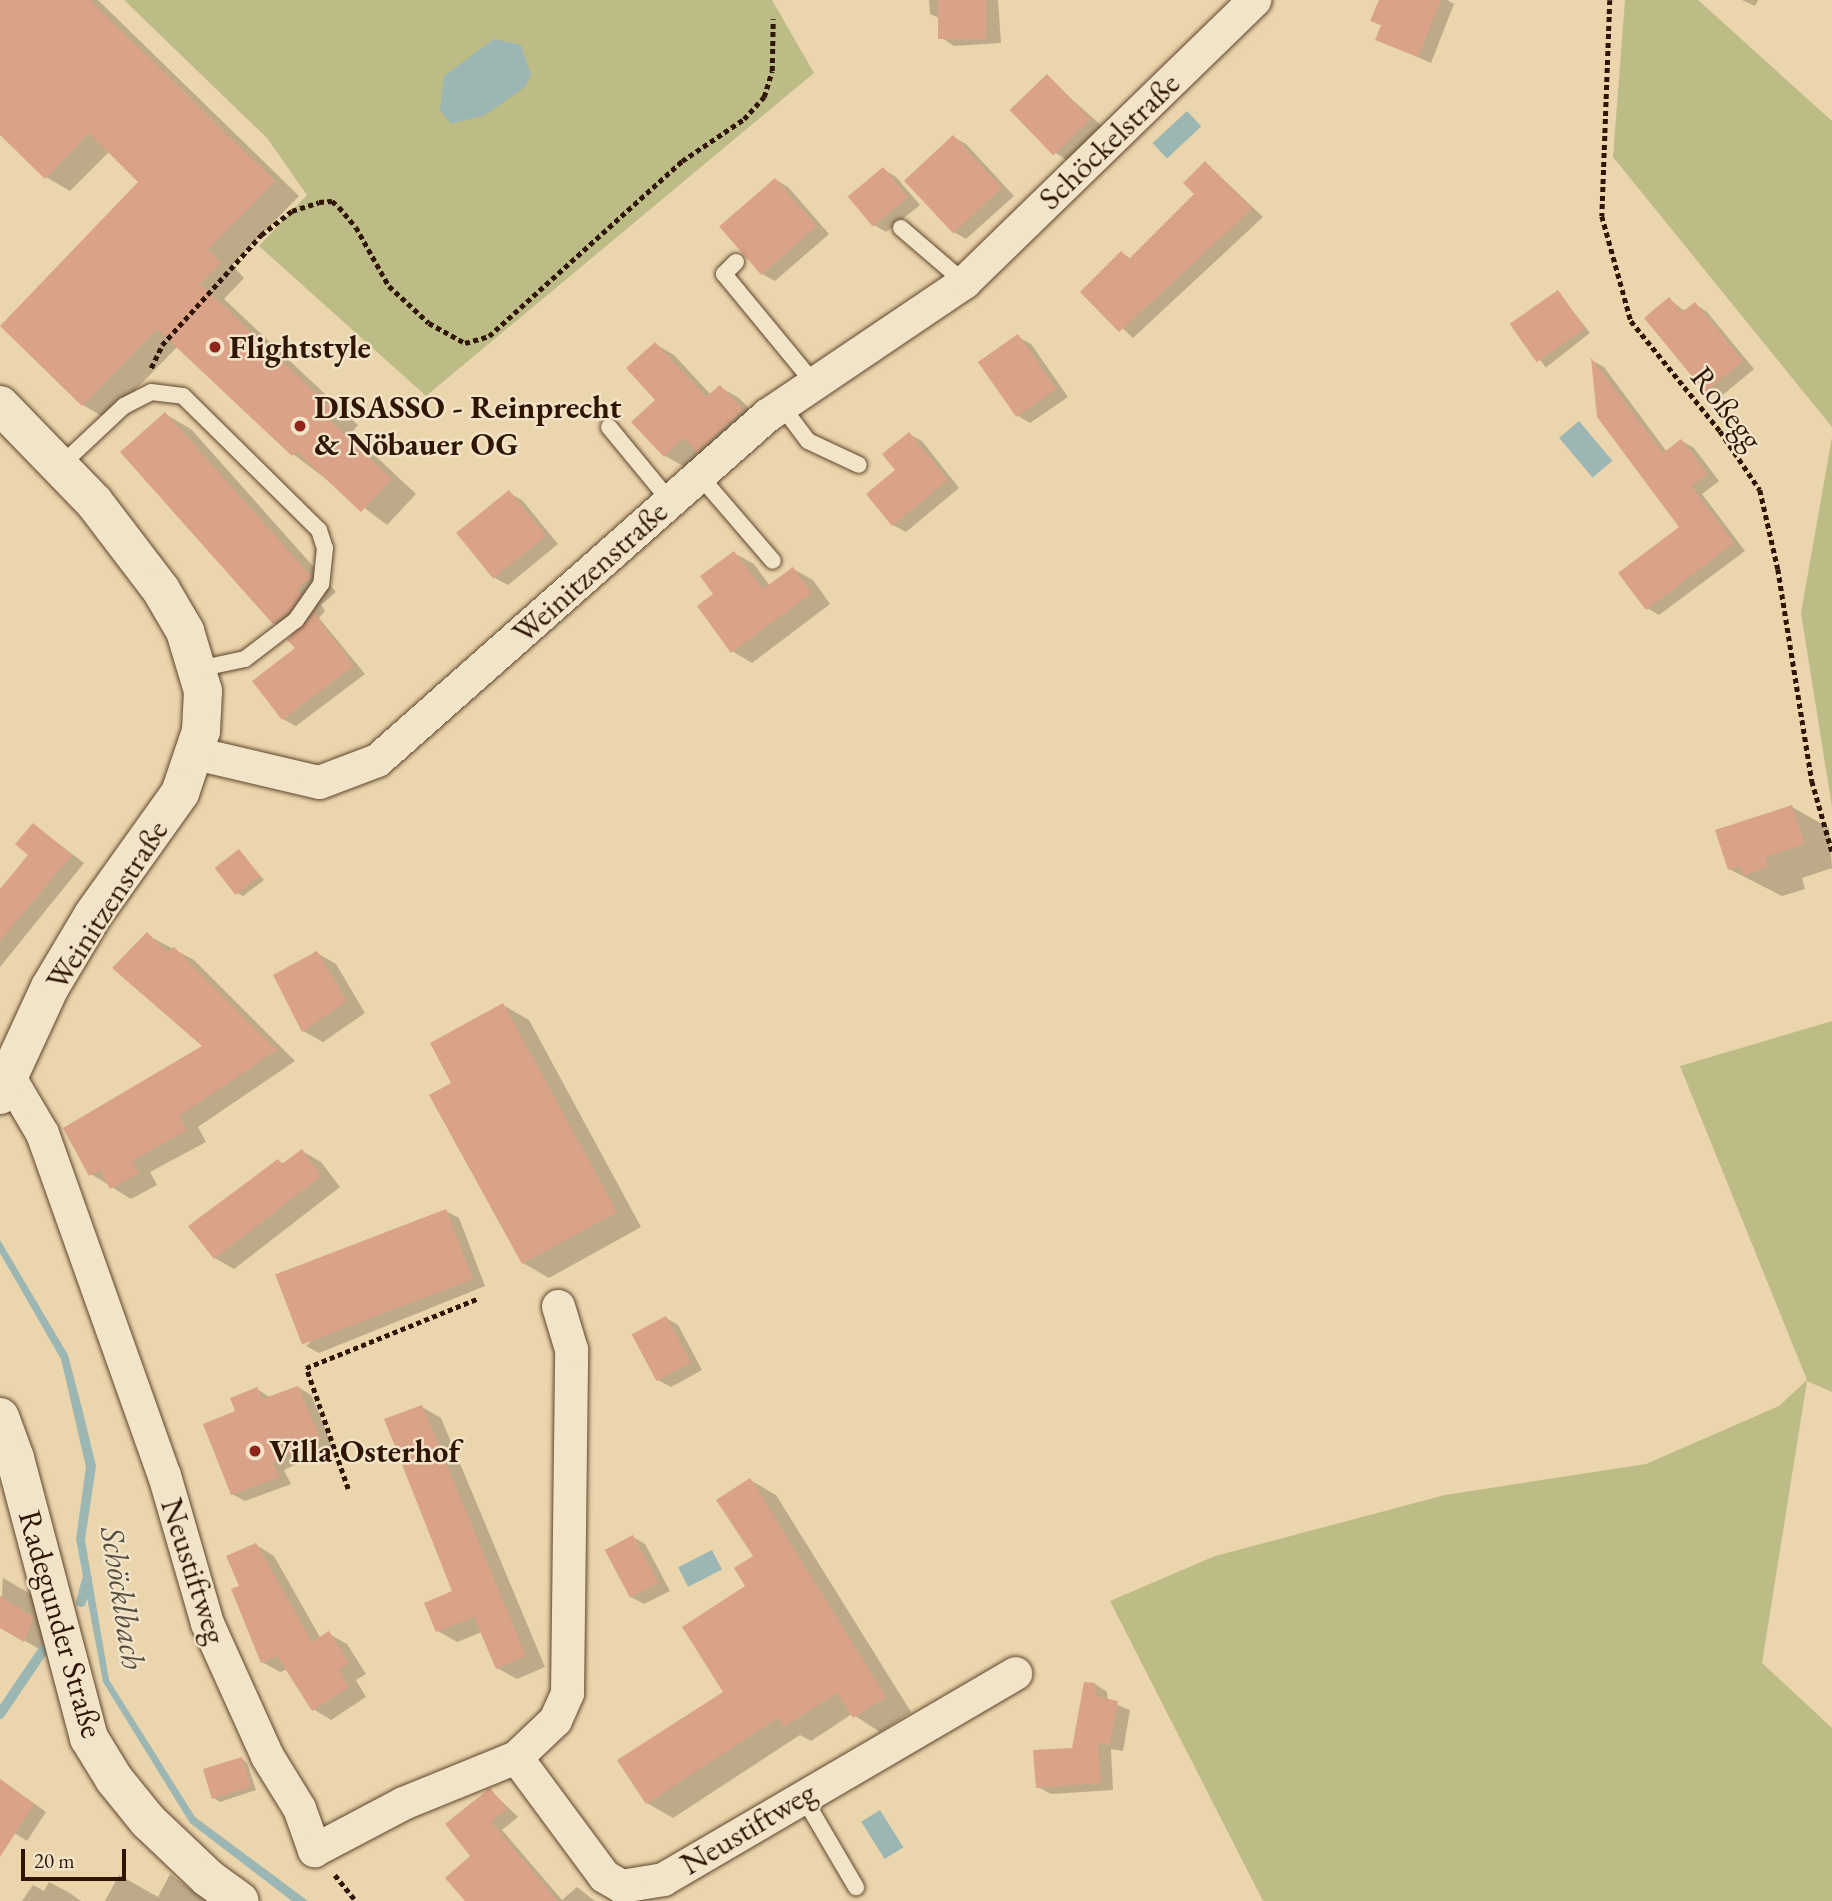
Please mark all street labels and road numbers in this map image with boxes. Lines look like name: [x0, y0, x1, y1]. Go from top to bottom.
street label: Schöckelstraße: [1031, 64, 1187, 218]
street label: Roßegg: [1683, 359, 1771, 457]
street label: Weinitzenstraße: [505, 492, 675, 652]
street label: Weinitzenstraße: [38, 813, 176, 997]
street label: Neustiftweg: [152, 1493, 236, 1649]
street label: Radegunder Straße: [10, 1506, 112, 1742]
street label: Neustiftweg: [674, 1773, 822, 1883]

